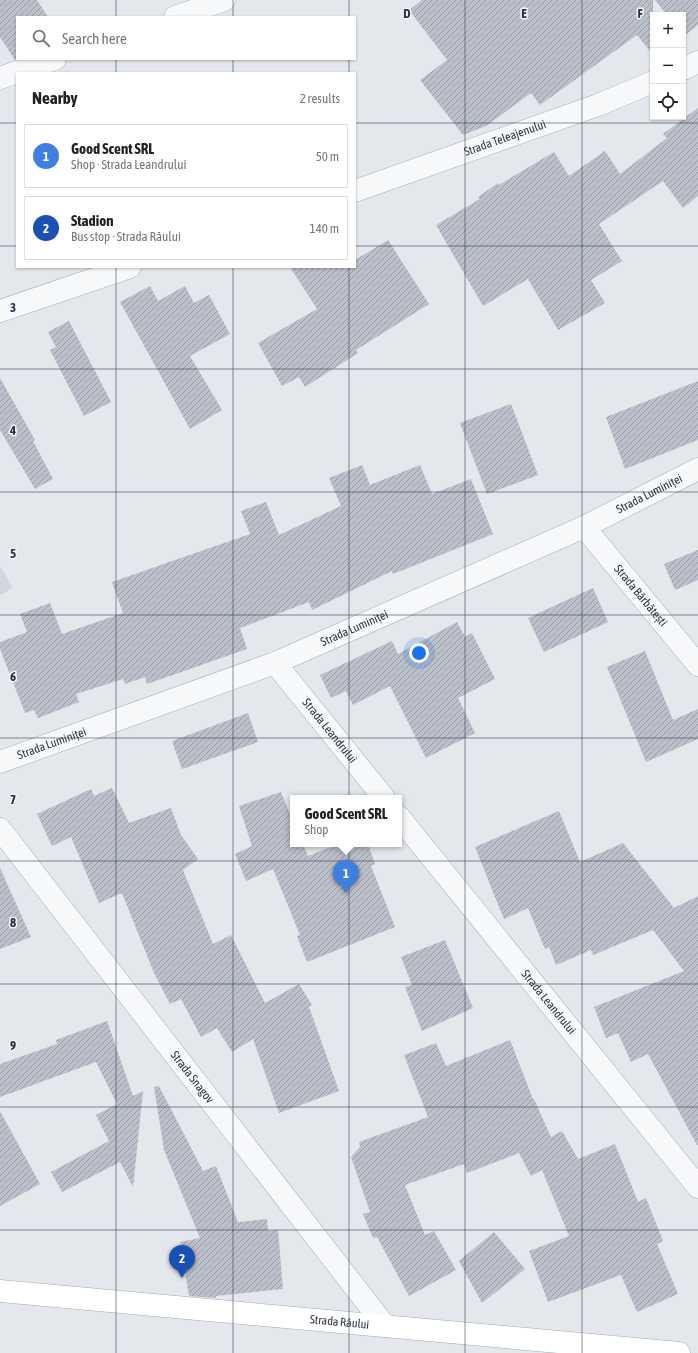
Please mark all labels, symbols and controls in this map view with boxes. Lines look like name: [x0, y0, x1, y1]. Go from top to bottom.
text: D: [403, 6, 411, 21]
text: E: [521, 6, 527, 21]
text: F: [637, 6, 643, 21]
map controls: [650, 12, 686, 120]
button: +: [650, 12, 686, 48]
search box: [16, 16, 356, 60]
icon: search: [30, 27, 52, 49]
text: Search here: [62, 30, 127, 47]
button: −: [650, 48, 686, 84]
button: locate: [650, 84, 686, 120]
text: Nearby: [32, 88, 78, 108]
text: 2 results: [300, 91, 340, 106]
street label: Strada Teleajenului: [462, 117, 548, 159]
text: Good Scent SRL: [71, 140, 154, 157]
text: 1: [43, 149, 49, 164]
text: 50 m: [316, 149, 339, 164]
text: Shop · Strada Leandrului: [71, 157, 186, 172]
text: Stadion: [71, 212, 113, 229]
text: 2: [43, 221, 49, 236]
text: 140 m: [310, 221, 339, 236]
text: Bus stop · Strada Râului: [71, 229, 181, 244]
text: 3: [10, 300, 16, 315]
text: 4: [9, 423, 16, 438]
street label: Strada Luminiței: [614, 471, 685, 516]
text: 5: [10, 546, 16, 561]
street label: Strada Bărbătești: [611, 562, 670, 629]
street label: Strada Luminiței: [318, 607, 390, 649]
your location: [409, 643, 429, 663]
text: 6: [10, 669, 16, 684]
street label: Strada Leandrului: [299, 696, 360, 766]
street label: Strada Luminiței: [15, 725, 88, 762]
text: 7: [10, 792, 16, 807]
popup: [290, 795, 402, 847]
text: Good Scent SRL: [304, 805, 388, 822]
text: Shop: [304, 822, 328, 837]
pin: 1: [333, 860, 359, 893]
text: 8: [10, 915, 16, 930]
street label: Strada Leandrului: [518, 967, 579, 1037]
text: 9: [10, 1038, 16, 1053]
street label: Strada Snagov: [168, 1048, 217, 1106]
pin: 2: [169, 1245, 195, 1278]
street label: Strada Râului: [309, 1312, 370, 1332]

